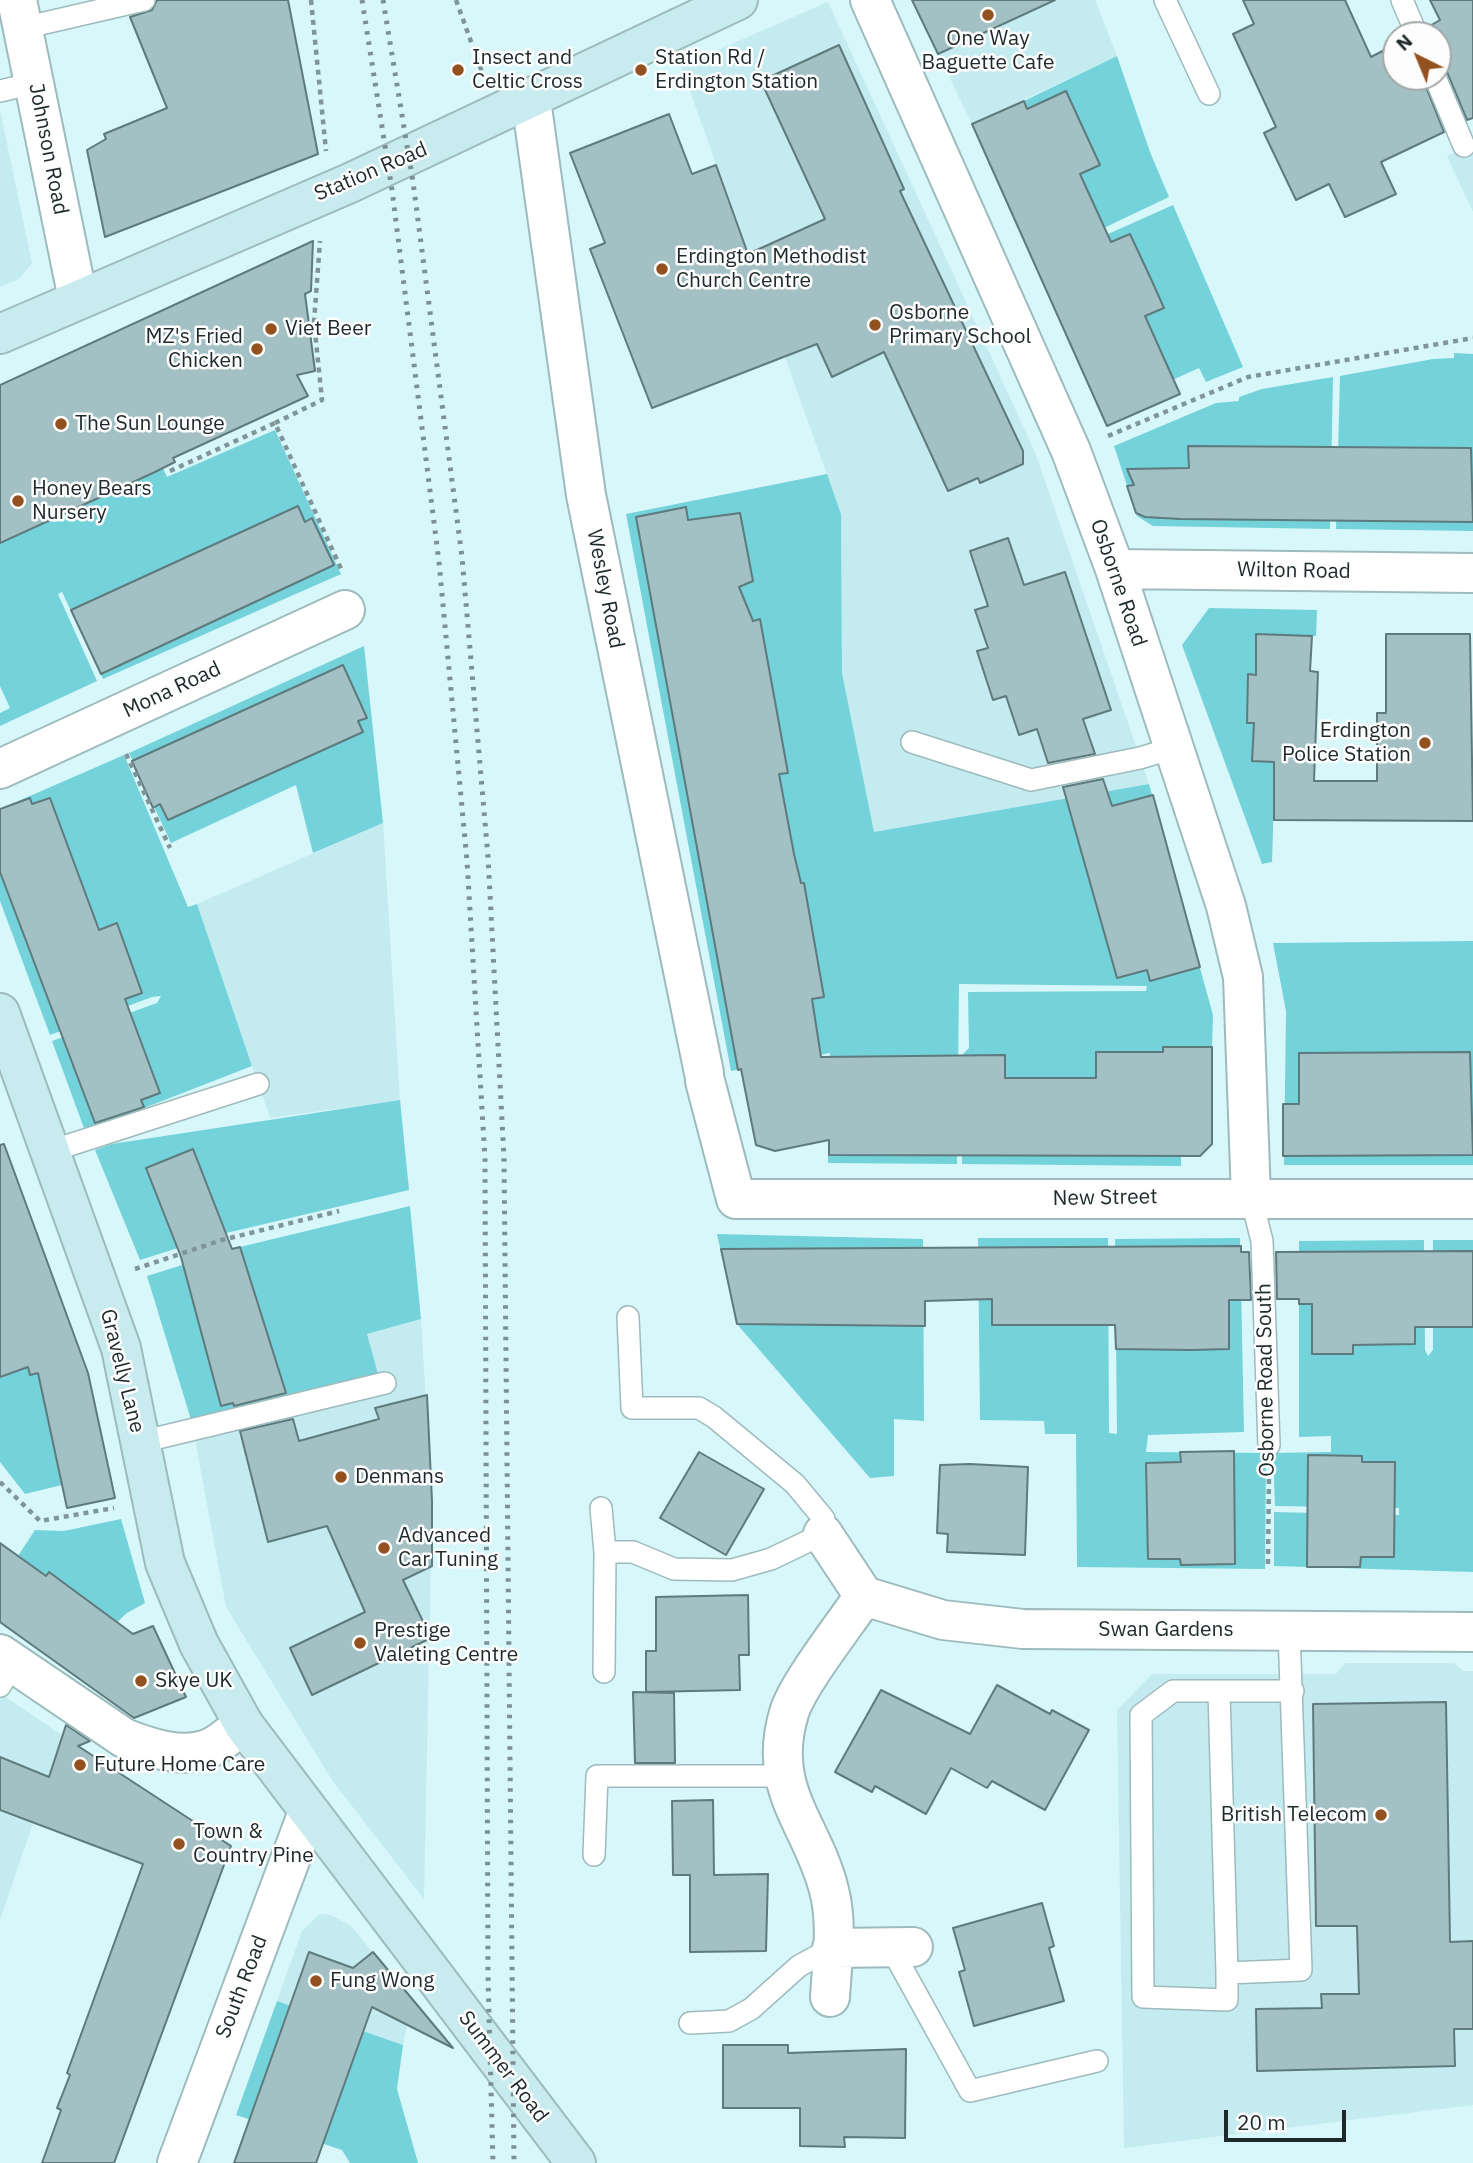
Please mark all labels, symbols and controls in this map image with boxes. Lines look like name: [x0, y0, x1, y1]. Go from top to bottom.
marker: One Way Baguette Cafe: [980, 7, 996, 23]
north arrow: [1382, 21, 1452, 91]
place label: One Way Baguette Cafe: [922, 26, 1054, 76]
text: N: [1391, 29, 1417, 56]
place label: Insect and Celtic Cross: [472, 45, 583, 95]
place label: Station Rd / Erdington Station: [655, 45, 818, 95]
marker: Insect and Celtic Cross: [450, 62, 466, 78]
marker: Station Rd / Erdington Station: [633, 62, 649, 78]
street label: Johnson Road: [23, 81, 73, 217]
street label: Station Road: [311, 137, 431, 207]
place label: Erdington Methodist Church Centre: [676, 244, 867, 294]
marker: Erdington Methodist Church Centre: [654, 261, 670, 277]
place label: Osborne Primary School: [889, 300, 1031, 350]
place label: Viet Beer: [285, 316, 371, 342]
marker: Osborne Primary School: [867, 317, 883, 333]
marker: Viet Beer: [263, 321, 279, 337]
place label: MZ's Fried Chicken: [145, 324, 243, 374]
marker: MZ's Fried Chicken: [249, 341, 265, 357]
place label: The Sun Lounge: [75, 411, 225, 437]
marker: The Sun Lounge: [53, 416, 69, 432]
place label: Honey Bears Nursery: [32, 476, 152, 526]
marker: Honey Bears Nursery: [10, 493, 26, 509]
street label: Osborne Road: [1084, 516, 1152, 650]
street label: Wesley Road: [581, 527, 629, 651]
street label: Wilton Road: [1237, 557, 1351, 585]
street label: Mona Road: [119, 656, 225, 724]
place label: Erdington Police Station: [1282, 718, 1411, 768]
marker: Erdington Police Station: [1417, 735, 1433, 751]
street label: New Street: [1052, 1184, 1158, 1212]
street label: Osborne Road South: [1252, 1283, 1280, 1477]
street label: Gravelly Lane: [94, 1306, 150, 1436]
place label: Denmans: [355, 1464, 444, 1490]
marker: Denmans: [333, 1469, 349, 1485]
place label: Advanced Car Tuning: [398, 1523, 498, 1573]
marker: Advanced Car Tuning: [376, 1540, 392, 1556]
street label: Swan Gardens: [1098, 1617, 1234, 1643]
place label: Prestige Valeting Centre: [374, 1618, 518, 1668]
marker: Prestige Valeting Centre: [352, 1635, 368, 1651]
place label: Skye UK: [155, 1668, 233, 1694]
marker: Skye UK: [133, 1673, 149, 1689]
place label: Future Home Care: [94, 1752, 265, 1778]
marker: Future Home Care: [72, 1757, 88, 1773]
place label: British Telecom: [1221, 1802, 1367, 1828]
marker: British Telecom: [1373, 1807, 1389, 1823]
place label: Town & Country Pine: [193, 1819, 314, 1869]
marker: Town & Country Pine: [171, 1836, 187, 1852]
street label: South Road: [211, 1932, 273, 2042]
place label: Fung Wong: [330, 1968, 434, 1994]
marker: Fung Wong: [308, 1973, 324, 1989]
street label: Summer Road: [453, 2006, 553, 2128]
scale bar: [1228, 2096, 1350, 2140]
text: 20 m: [1237, 2108, 1286, 2136]

